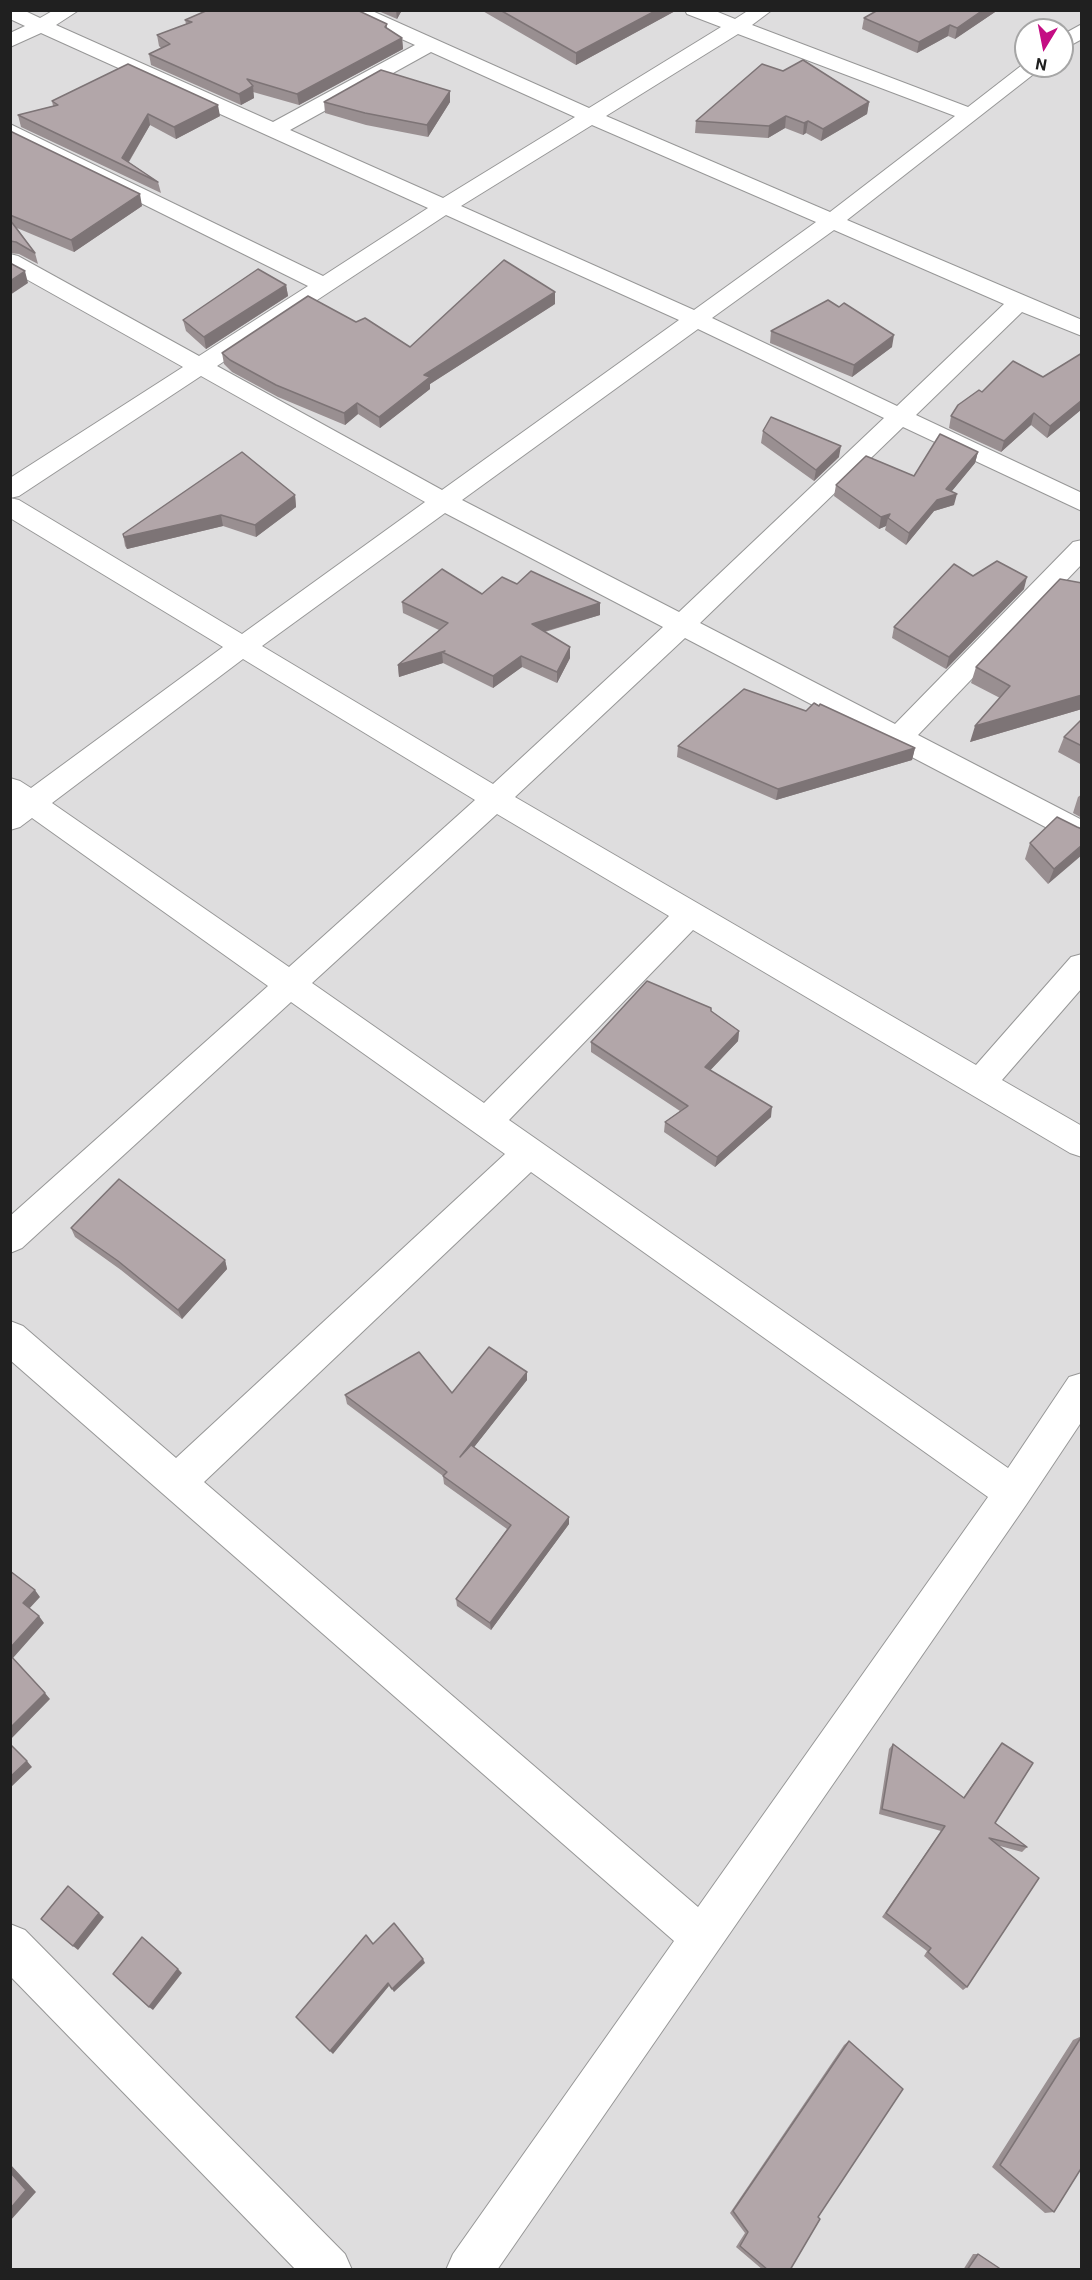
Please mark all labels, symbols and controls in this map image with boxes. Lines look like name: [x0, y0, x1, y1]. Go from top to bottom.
north arrow: [1014, 18, 1074, 78]
text: N: [1034, 54, 1048, 75]

